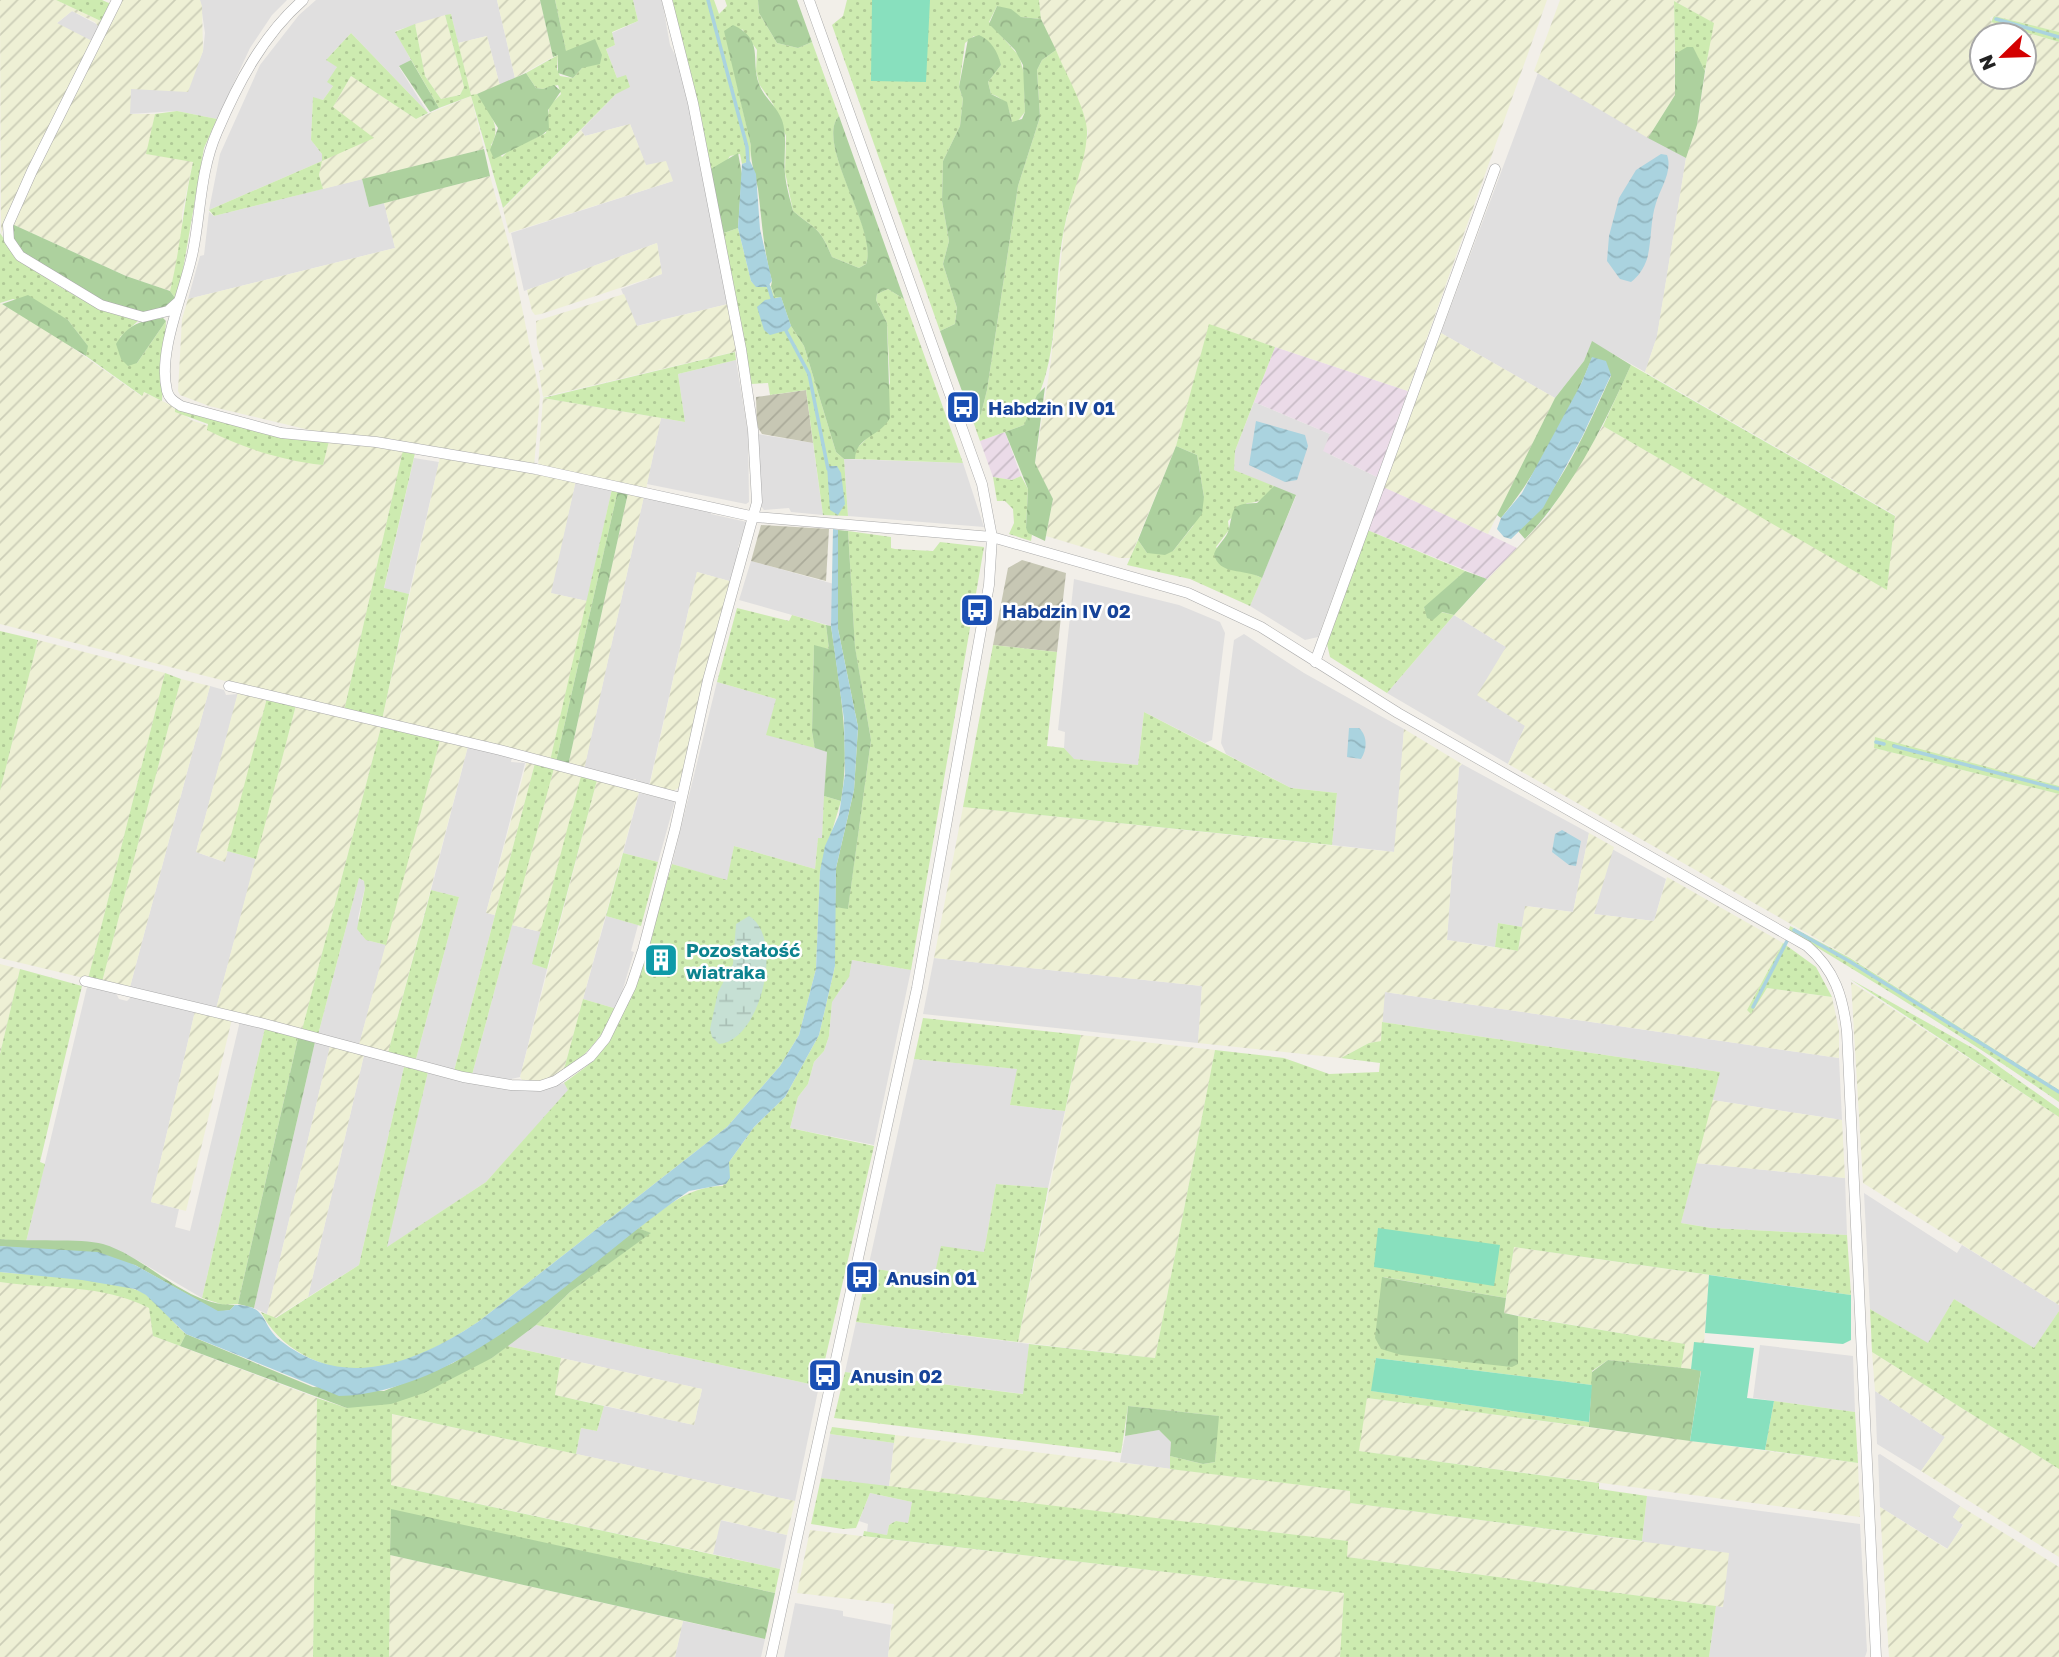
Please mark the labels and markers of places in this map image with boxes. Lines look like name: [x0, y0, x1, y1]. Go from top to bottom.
bus stop icon: Habdzin IV 01: [944, 388, 982, 426]
place label: Habdzin IV 01: [988, 396, 1115, 419]
bus stop icon: Habdzin IV 02: [958, 591, 996, 629]
place label: Habdzin IV 02: [1002, 599, 1131, 622]
place label: Pozostałość wiatraka: [686, 938, 800, 983]
building icon: Pozostałość wiatraka: [642, 941, 680, 979]
bus stop icon: Anusin 01: [843, 1258, 881, 1296]
place label: Anusin 01: [886, 1266, 977, 1289]
bus stop icon: Anusin 02: [806, 1356, 844, 1394]
place label: Anusin 02: [850, 1364, 942, 1387]

